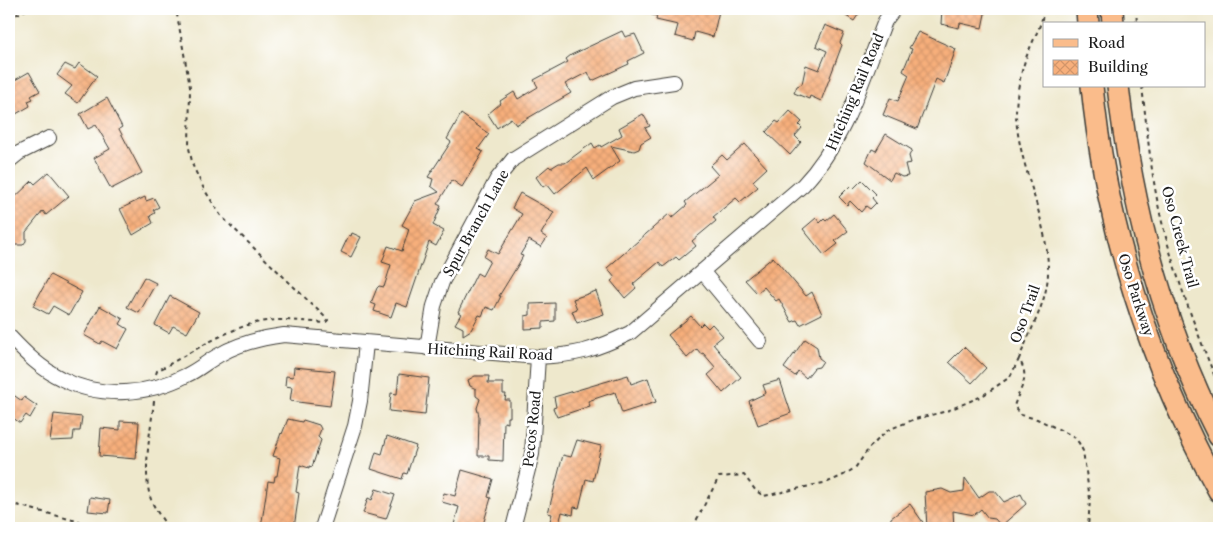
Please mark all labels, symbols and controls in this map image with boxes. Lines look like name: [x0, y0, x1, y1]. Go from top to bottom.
legend: [1043, 22, 1206, 88]
street label: Hitching Rail Road: [822, 30, 888, 153]
text: Road: [1088, 33, 1125, 52]
text: Building: [1088, 57, 1148, 76]
street label: Spur Branch Lane: [439, 166, 513, 280]
street label: Oso Creek Trail: [1158, 184, 1202, 290]
street label: Oso Parkway: [1114, 251, 1158, 339]
street label: Oso Trail: [1006, 282, 1044, 346]
street label: Hitching Rail Road: [427, 340, 554, 364]
street label: Pecos Road: [519, 389, 545, 468]

